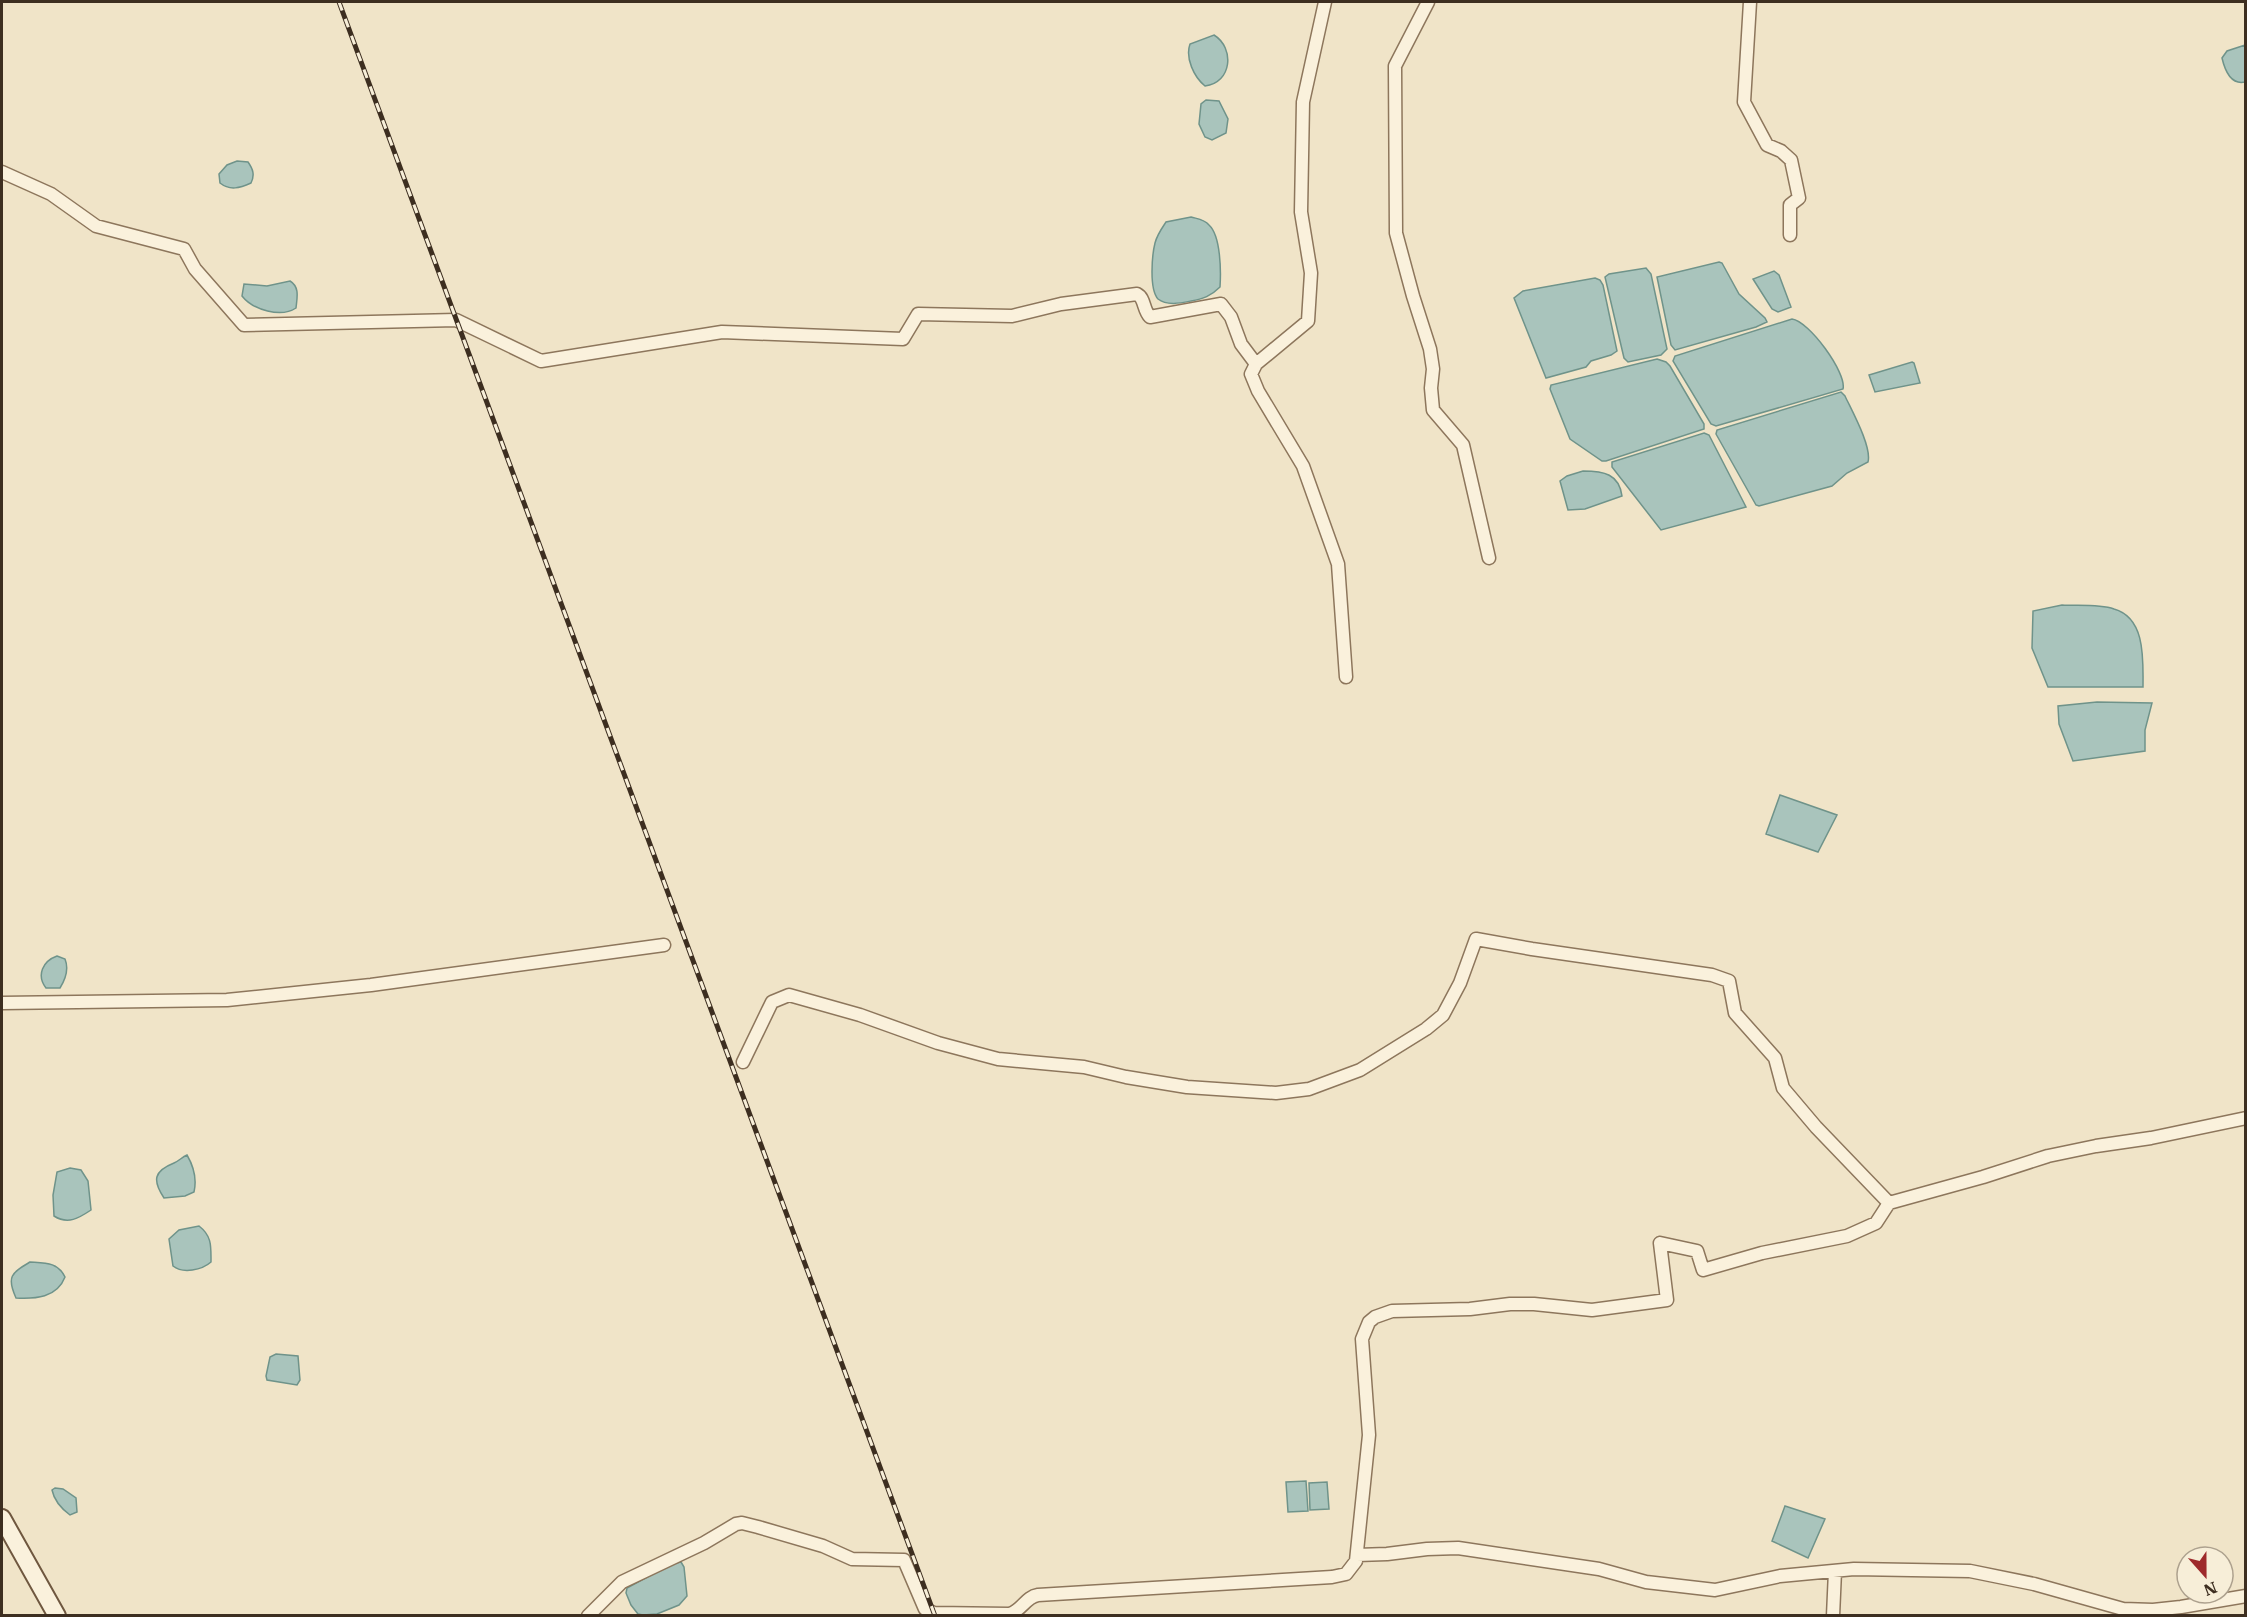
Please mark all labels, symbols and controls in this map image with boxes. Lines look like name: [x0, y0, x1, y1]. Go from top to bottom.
north arrow: [2175, 1545, 2235, 1605]
text: N: [2201, 1577, 2220, 1601]

